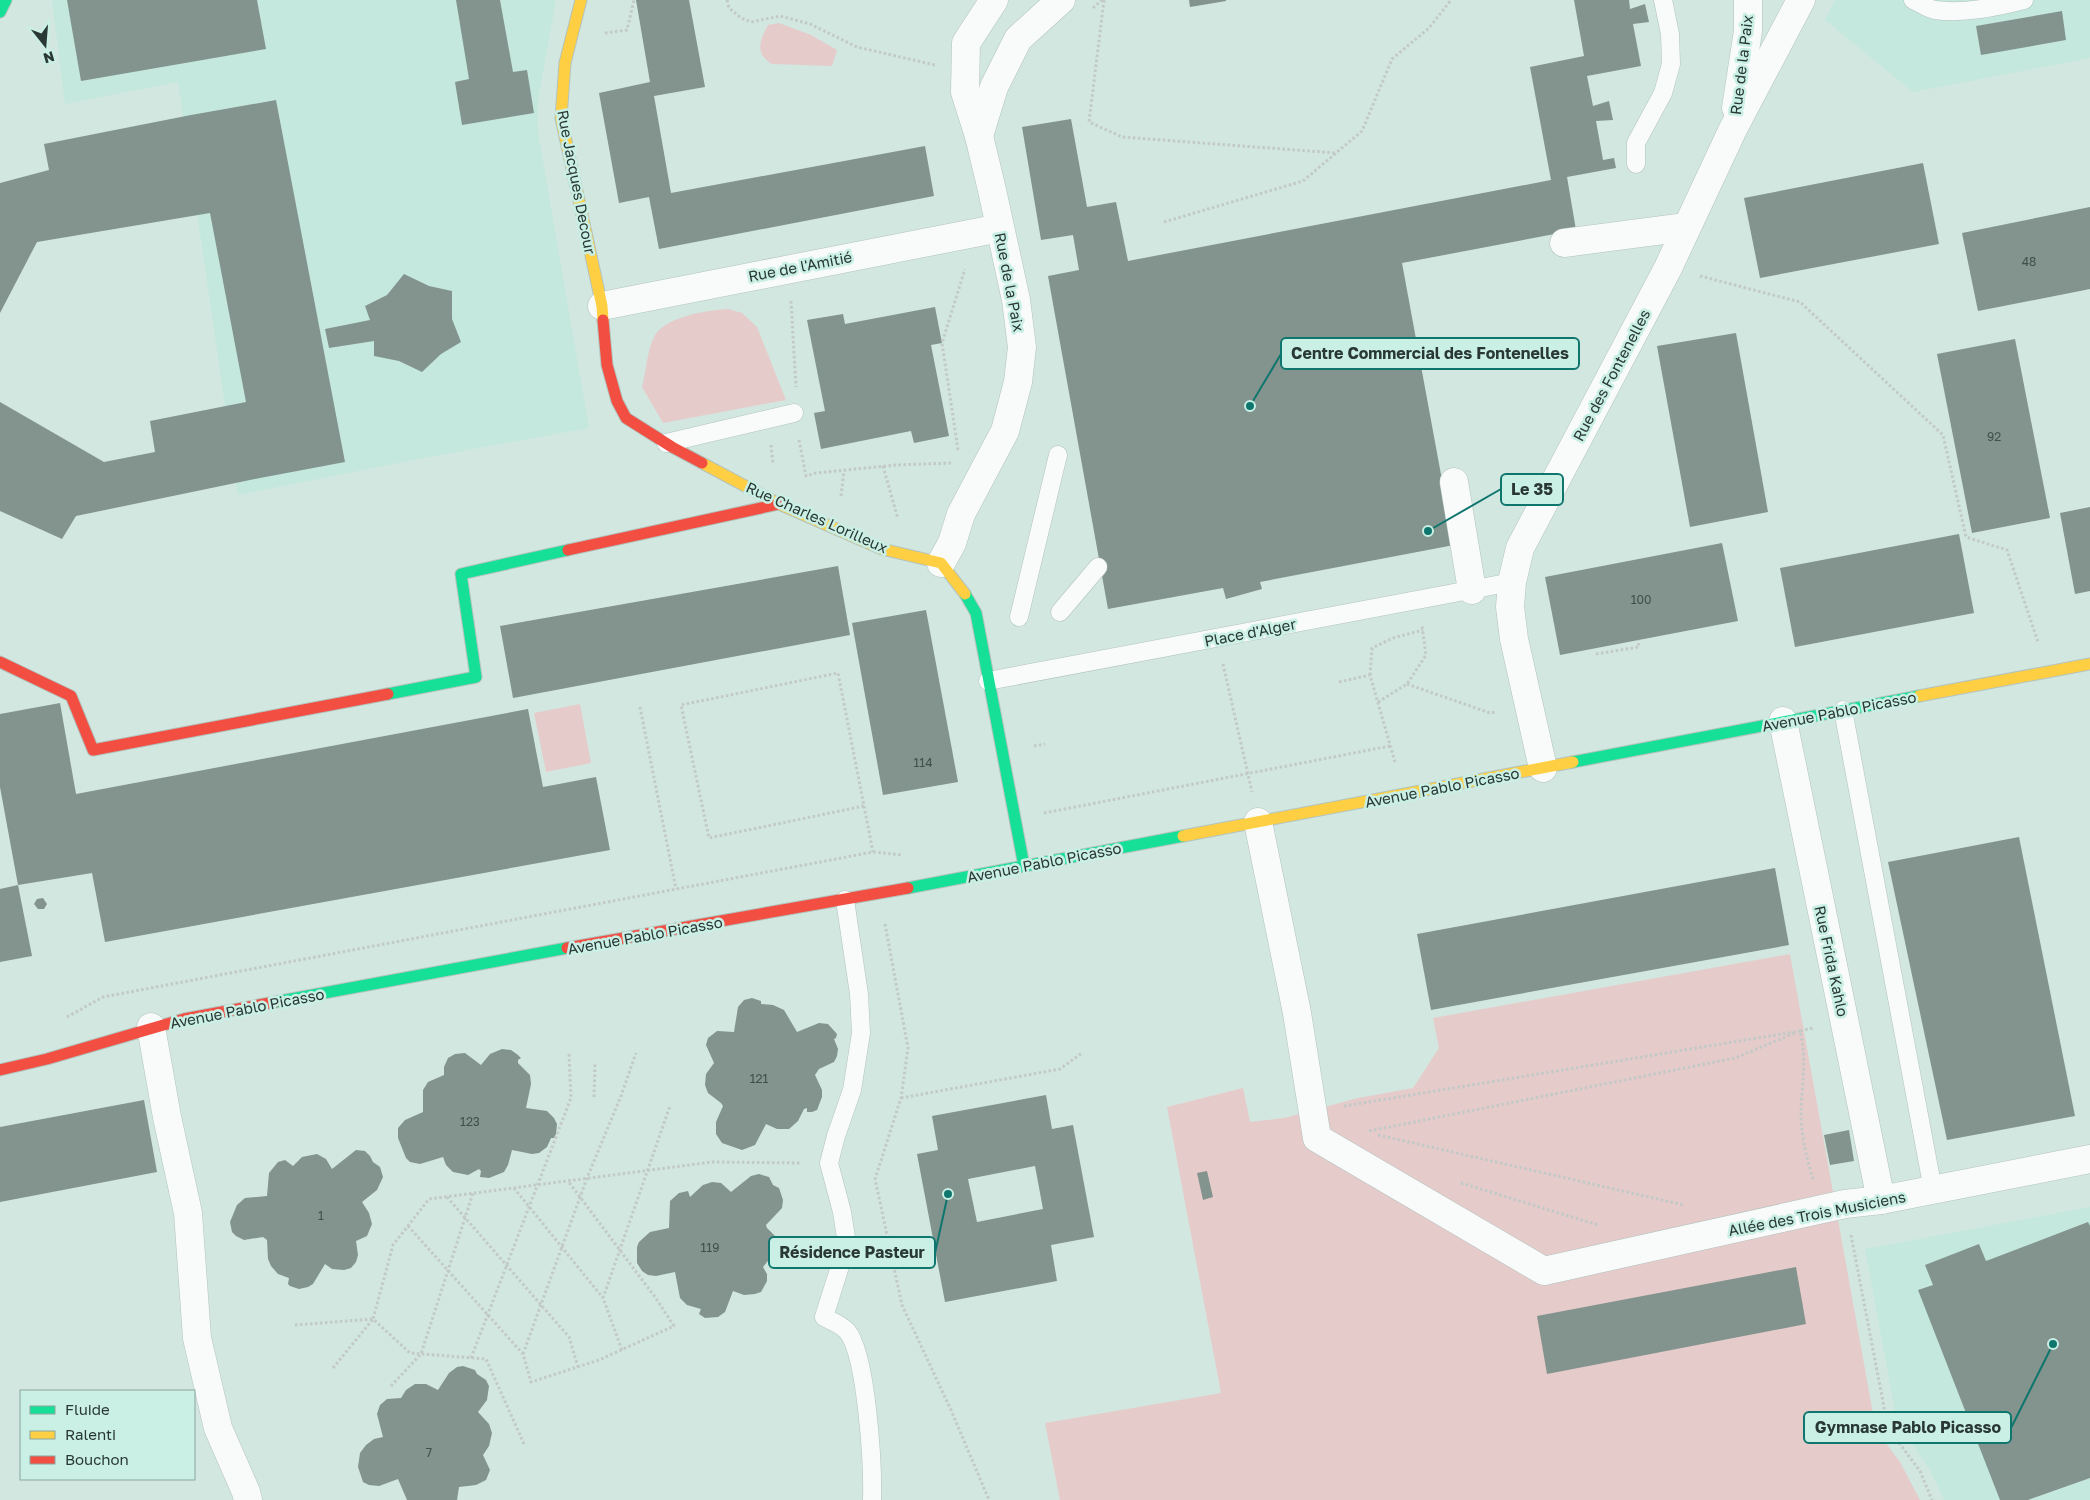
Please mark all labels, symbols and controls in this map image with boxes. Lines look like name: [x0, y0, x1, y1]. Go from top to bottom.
street label: Rue de la Paix: [1726, 14, 1756, 116]
north arrow: [20, 20, 70, 70]
text: N: [41, 48, 57, 68]
street label: Rue Jacques Decour: [554, 108, 600, 256]
street label: Rue de la Paix: [992, 231, 1028, 333]
street label: Rue de l'Amitié: [747, 247, 854, 285]
house number: 48: [2022, 254, 2036, 269]
street label: Rue des Fontenelles: [1569, 306, 1653, 444]
callout: Centre Commercial des Fontenelles: [1281, 338, 1579, 369]
text: Centre Commercial des Fontenelles: [1291, 343, 1569, 363]
house number: 92: [1987, 429, 2001, 444]
callout: Le 35: [1501, 474, 1563, 505]
street label: Rue Charles Lorilleux: [743, 478, 891, 556]
text: Le 35: [1511, 479, 1553, 499]
house number: 100: [1631, 592, 1651, 607]
street label: Place d'Alger: [1203, 614, 1298, 650]
street label: Avenue Pablo Picasso: [1760, 687, 1918, 735]
house number: 114: [914, 755, 932, 770]
street label: Avenue Pablo Picasso: [1363, 763, 1521, 811]
street label: Avenue Pablo Picasso: [965, 838, 1123, 886]
street label: Rue Frida Kahlo: [1811, 904, 1853, 1018]
street label: Avenue Pablo Picasso: [566, 913, 724, 957]
street label: Avenue Pablo Picasso: [168, 984, 326, 1032]
house number: 121: [750, 1071, 768, 1086]
house number: 123: [460, 1114, 480, 1129]
street label: Allée des Trois Musiciens: [1727, 1187, 1907, 1239]
house number: 1: [318, 1208, 324, 1223]
callout: Résidence Pasteur: [769, 1237, 935, 1268]
house number: 119: [701, 1240, 719, 1255]
text: Résidence Pasteur: [779, 1242, 925, 1262]
legend: [20, 1390, 195, 1480]
text: Fluide: [65, 1400, 110, 1418]
callout: Gymnase Pablo Picasso: [1804, 1412, 2011, 1443]
text: Gymnase Pablo Picasso: [1815, 1417, 2002, 1437]
text: Ralenti: [65, 1425, 116, 1443]
house number: 7: [426, 1445, 432, 1460]
text: Bouchon: [65, 1450, 129, 1468]

